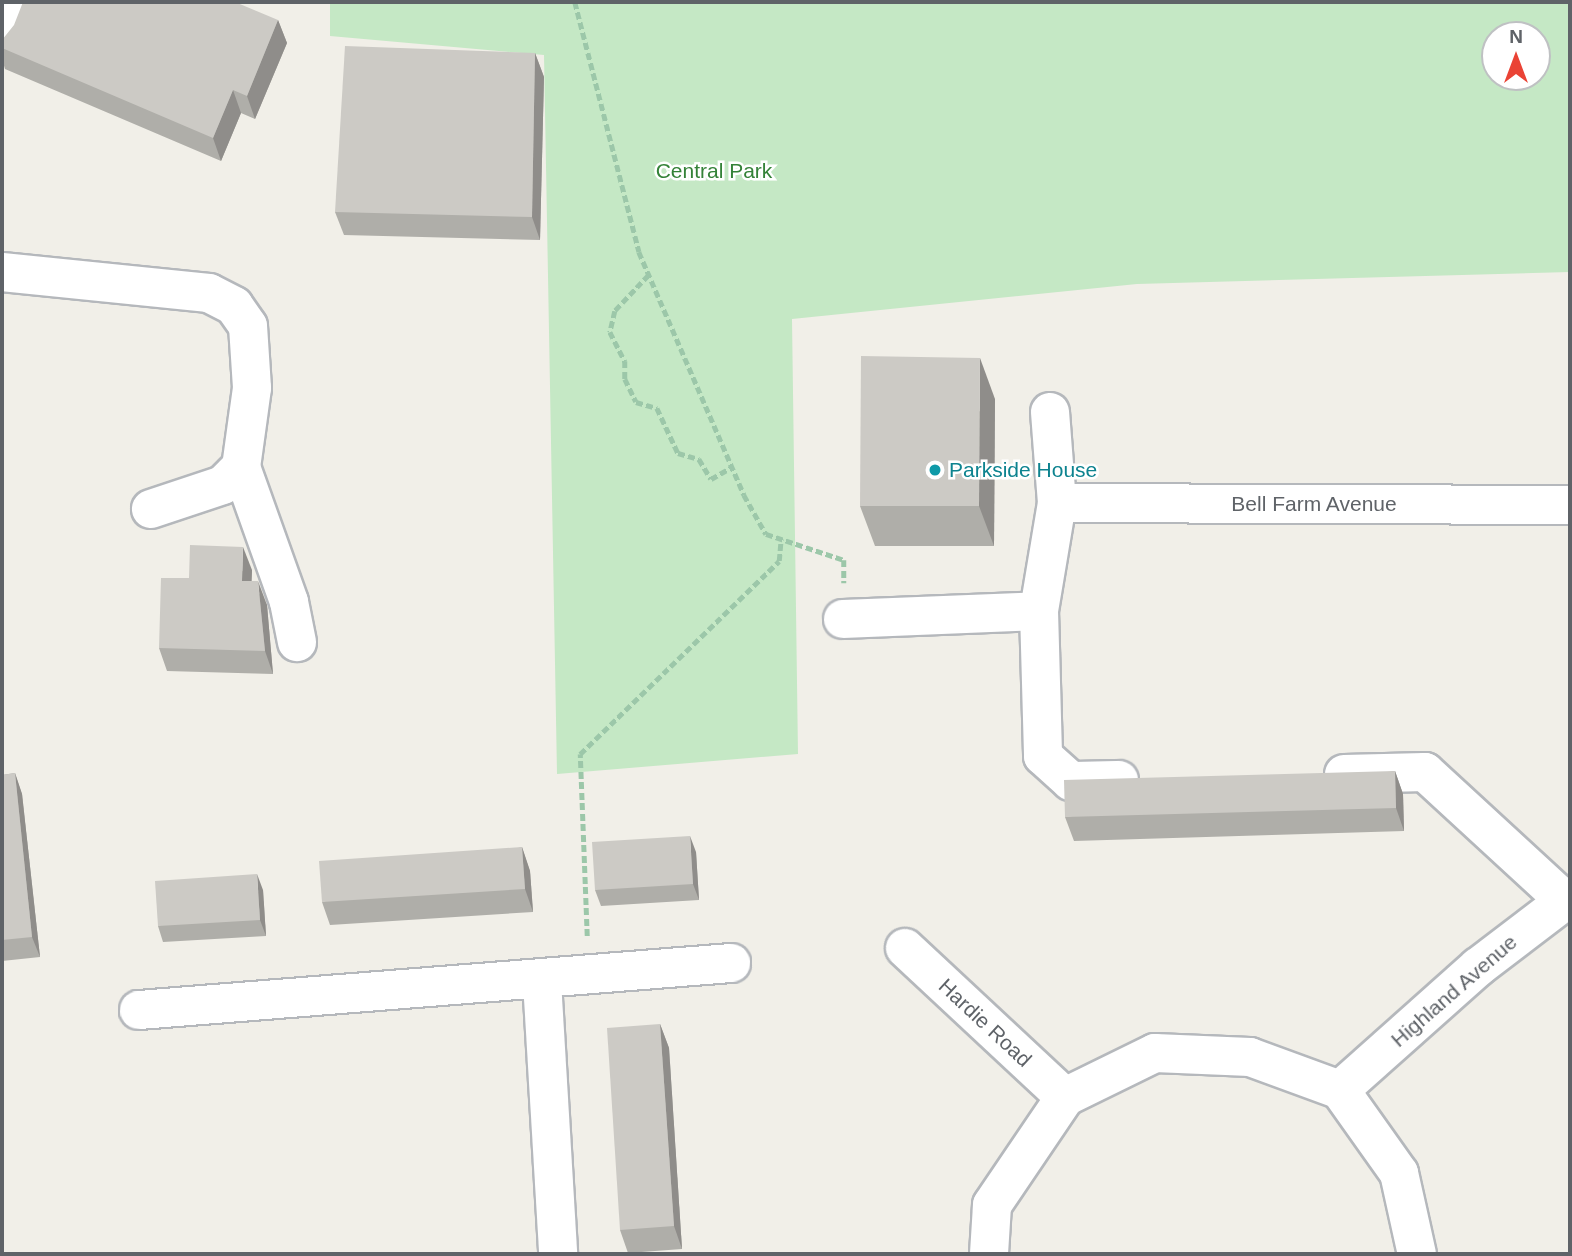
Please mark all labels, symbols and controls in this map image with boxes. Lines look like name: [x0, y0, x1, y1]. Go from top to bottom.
north arrow: [1481, 21, 1551, 91]
text: N: [1509, 26, 1523, 47]
park label: Central Park: [656, 158, 772, 184]
place label: Parkside House: [949, 457, 1097, 483]
marker: Parkside House: [927, 462, 943, 478]
street label: Bell Farm Avenue: [1231, 491, 1397, 517]
street label: Highland Avenue: [1386, 929, 1522, 1053]
street label: Hardie Road: [933, 974, 1037, 1072]

